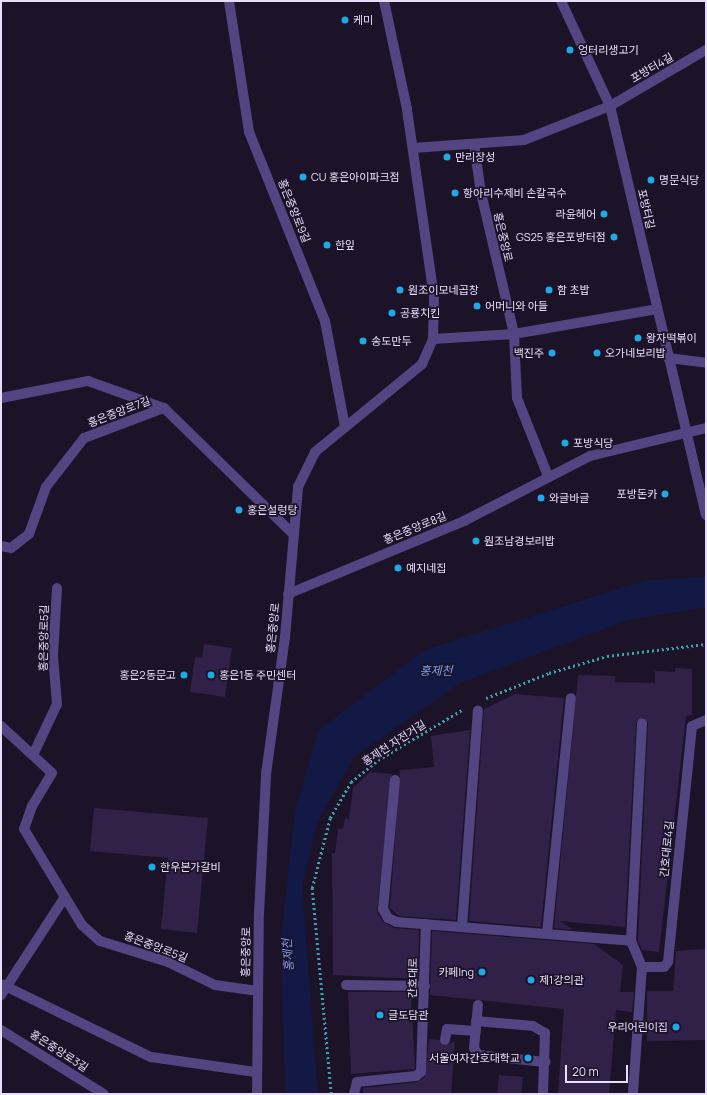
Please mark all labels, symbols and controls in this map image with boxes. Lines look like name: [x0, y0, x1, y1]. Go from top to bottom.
place label: 케미: [353, 13, 373, 27]
marker: 케미: [340, 15, 350, 25]
place label: 엉터리생고기: [578, 43, 639, 57]
marker: 엉터리생고기: [565, 45, 575, 55]
street label: 포방터4길: [628, 51, 676, 85]
place label: 만리장성: [455, 150, 495, 164]
marker: 만리장성: [442, 152, 452, 162]
place label: CU 홍은아이파크점: [311, 170, 400, 184]
marker: CU 홍은아이파크점: [298, 172, 308, 182]
place label: 명문식당: [659, 173, 699, 187]
marker: 명문식당: [646, 175, 656, 185]
street label: 홍은중앙로9길: [275, 177, 313, 245]
place label: 항아리수제비 손칼국수: [463, 186, 566, 200]
marker: 항아리수제비 손칼국수: [450, 188, 460, 198]
street label: 포방터길: [635, 188, 657, 230]
place label: 라윤헤어: [556, 207, 596, 221]
marker: 라윤헤어: [599, 209, 609, 219]
street label: 홍은중앙로: [491, 211, 515, 263]
place label: GS25 홍은포방터점: [516, 230, 606, 244]
marker: GS25 홍은포방터점: [609, 232, 619, 242]
place label: 한잎: [335, 238, 355, 252]
marker: 한잎: [322, 240, 332, 250]
place label: 원조이모네곱창: [408, 283, 479, 297]
place label: 함 초밥: [557, 283, 590, 297]
marker: 원조이모네곱창: [395, 285, 405, 295]
marker: 함 초밥: [544, 285, 554, 295]
place label: 어머니와 아들: [485, 299, 548, 313]
marker: 어머니와 아들: [472, 301, 482, 311]
place label: 공룡치킨: [400, 306, 440, 320]
marker: 공룡치킨: [387, 308, 397, 318]
place label: 왕자떡볶이: [646, 331, 697, 345]
marker: 왕자떡볶이: [633, 333, 643, 343]
place label: 송도만두: [371, 334, 411, 348]
marker: 송도만두: [358, 336, 368, 346]
place label: 백진주: [514, 346, 544, 360]
place label: 오가네보리밥: [605, 346, 666, 360]
marker: 백진주: [547, 348, 557, 358]
marker: 오가네보리밥: [592, 348, 602, 358]
street label: 홍은중앙로7길: [86, 394, 152, 430]
place label: 포방식당: [573, 436, 613, 450]
marker: 포방식당: [560, 438, 570, 448]
place label: 포방돈카: [617, 487, 657, 501]
marker: 포방돈카: [660, 489, 670, 499]
place label: 와글바글: [549, 491, 589, 505]
marker: 와글바글: [536, 493, 546, 503]
place label: 홍은설렁탕: [247, 503, 298, 517]
marker: 홍은설렁탕: [234, 505, 244, 515]
street label: 홍은중앙로8길: [381, 509, 449, 547]
place label: 원조남경보리밥: [484, 534, 555, 548]
marker: 원조남경보리밥: [471, 536, 481, 546]
place label: 예지네집: [406, 561, 446, 575]
marker: 예지네집: [393, 563, 403, 573]
street label: 홍은중앙로: [264, 602, 282, 654]
street label: 홍은중앙로5길: [37, 604, 51, 672]
water label: 홍제천: [419, 664, 453, 678]
place label: 홍은2동문고: [119, 668, 176, 682]
place label: 홍은1동 주민센터: [219, 668, 296, 682]
marker: 홍은2동문고: [179, 670, 189, 680]
marker: 홍은1동 주민센터: [206, 670, 216, 680]
street label: 홍제천 자전거길: [360, 718, 428, 768]
street label: 간호대로4길: [657, 820, 677, 878]
place label: 한우본가갈비: [160, 860, 221, 874]
marker: 한우본가갈비: [147, 862, 157, 872]
street label: 홍은중앙로: [239, 927, 253, 977]
street label: 홍은중앙로5길: [122, 929, 190, 965]
water label: 홍제천: [280, 938, 296, 972]
street label: 간호대로: [406, 958, 420, 998]
place label: 카페Ing: [438, 965, 474, 979]
marker: 카페Ing: [477, 967, 487, 977]
place label: 제1강의관: [539, 973, 584, 987]
marker: 제1강의관: [526, 975, 536, 985]
place label: 글도담관: [388, 1008, 428, 1022]
marker: 글도담관: [375, 1010, 385, 1020]
place label: 우리어린이집: [607, 1020, 668, 1034]
marker: 우리어린이집: [671, 1022, 681, 1032]
street label: 홍은중앙로3길: [27, 1027, 91, 1075]
place label: 서울여자간호대학교: [429, 1051, 520, 1065]
marker: 서울여자간호대학교: [523, 1053, 533, 1063]
scale bar: [567, 1057, 630, 1083]
text: 20 m: [572, 1063, 599, 1080]

